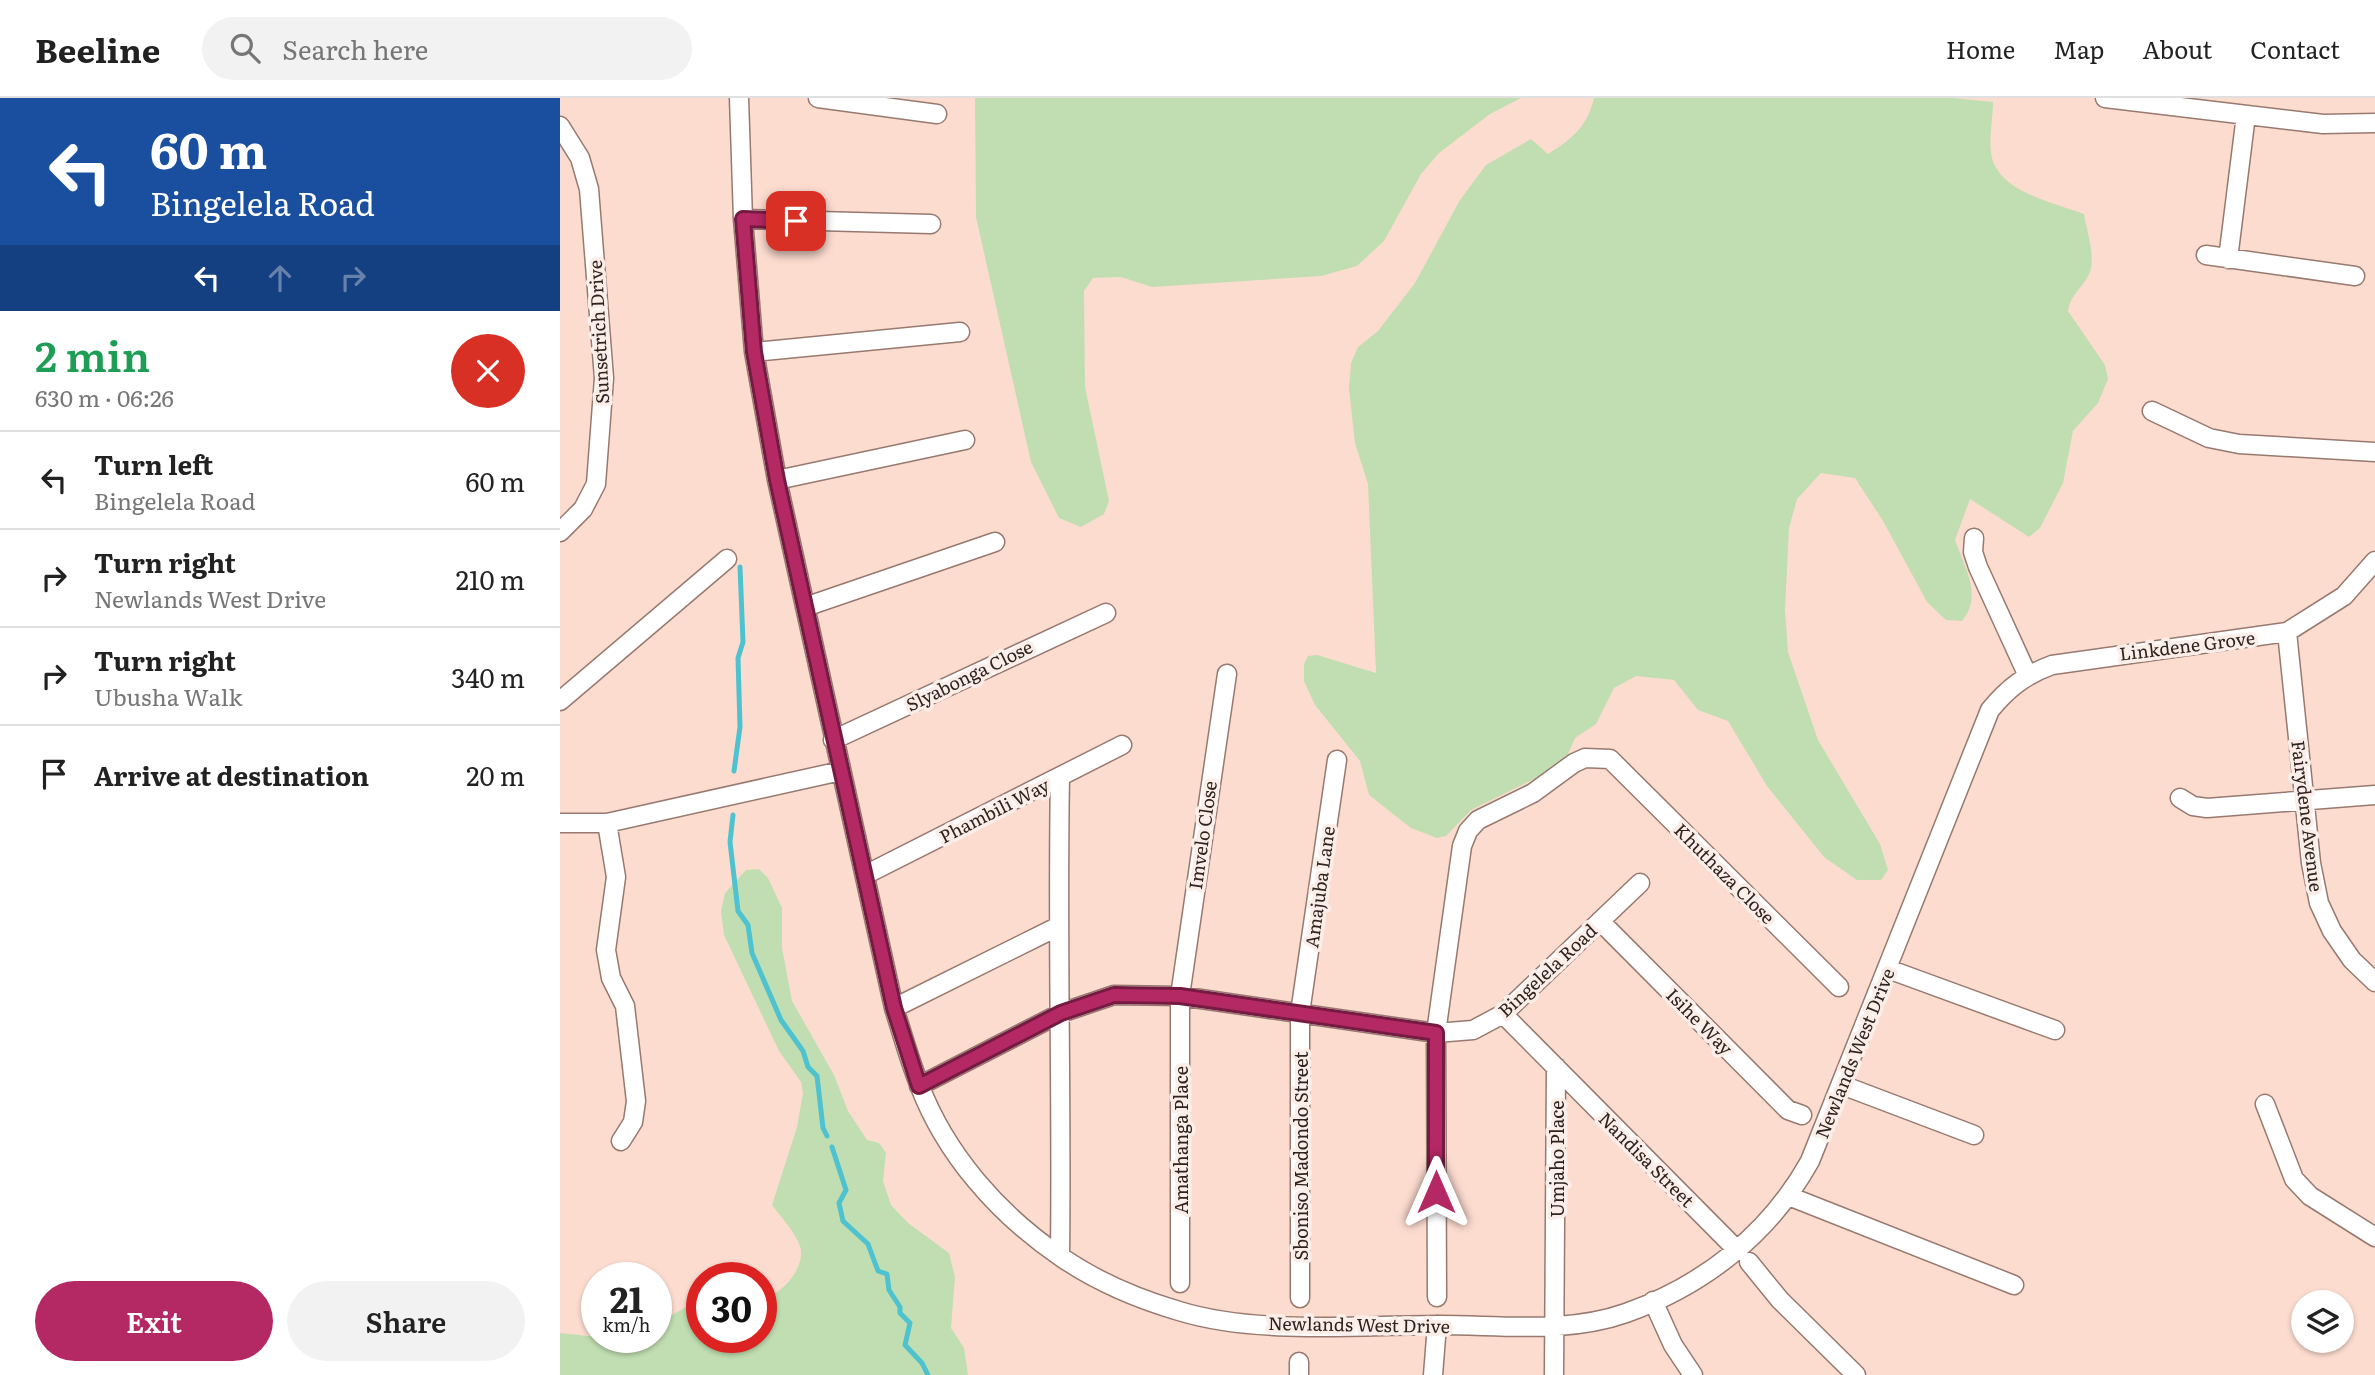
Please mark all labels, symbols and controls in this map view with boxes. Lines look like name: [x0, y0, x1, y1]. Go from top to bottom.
search box: [202, 17, 692, 80]
text: Beeline: [35, 24, 160, 73]
icon: search: [226, 29, 264, 67]
text: Search here: [282, 29, 428, 68]
text: Home: [1946, 31, 2015, 66]
text: Map: [2053, 31, 2104, 66]
text: About: [2142, 31, 2212, 66]
text: Contact: [2250, 31, 2340, 66]
text: 60 m: [150, 111, 267, 184]
icon: left: [35, 126, 126, 217]
text: Bingelela Road: [150, 178, 375, 226]
pin: [766, 191, 826, 251]
icon: arrive: [777, 202, 815, 240]
icon: left: [188, 259, 226, 297]
icon: ahead: [261, 259, 299, 297]
icon: right: [334, 259, 372, 297]
street label: Sunsetrich Drive: [581, 259, 615, 405]
text: 2 min: [35, 323, 150, 385]
button: close: [451, 334, 525, 408]
text: 630 m · 06:26: [35, 380, 174, 414]
text: Turn left: [94, 444, 213, 483]
icon: left: [35, 461, 73, 499]
text: 60 m: [466, 461, 525, 500]
text: Bingelela Road: [94, 483, 256, 517]
text: Turn right: [94, 542, 236, 581]
icon: right: [35, 559, 73, 597]
text: 210 m: [456, 559, 525, 598]
text: Newlands West Drive: [94, 581, 326, 615]
street label: Linkdene Grove: [2118, 623, 2256, 667]
street label: Slyabonga Close: [901, 633, 1037, 717]
text: Turn right: [94, 640, 236, 679]
icon: right: [35, 657, 73, 695]
text: 340 m: [451, 657, 525, 696]
text: Ubusha Walk: [94, 679, 243, 713]
street label: Fairydene Avenue: [2285, 739, 2331, 893]
icon: arrive: [35, 755, 73, 793]
text: Arrive at destination: [94, 755, 369, 794]
text: 20 m: [466, 755, 525, 794]
street label: Phambili Way: [934, 770, 1054, 849]
street label: Imvelo Close: [1181, 779, 1223, 891]
street label: Khuthaza Close: [1668, 816, 1782, 930]
street label: Amajuba Lane: [1297, 824, 1341, 950]
street label: Bingelela Road: [1492, 917, 1602, 1023]
street label: Newlands West Drive: [1807, 964, 1901, 1142]
street label: Isihe Way: [1661, 982, 1740, 1061]
street label: Sboniso Madondo Street: [1287, 1051, 1314, 1260]
street label: Amathanga Place: [1167, 1066, 1194, 1214]
street label: Umjaho Place: [1543, 1100, 1570, 1218]
street label: Nandisa Street: [1593, 1105, 1701, 1213]
position arrow: [1399, 1155, 1473, 1229]
speed limit sign: 30: [686, 1262, 777, 1353]
text: 21: [610, 1272, 643, 1324]
button: Exit: [35, 1281, 273, 1361]
button: Share: [287, 1281, 525, 1361]
map controls: [2291, 1290, 2354, 1353]
button: layers: [2291, 1290, 2354, 1353]
street label: Newlands West Drive: [1268, 1309, 1450, 1339]
text: km/h: [603, 1311, 650, 1338]

